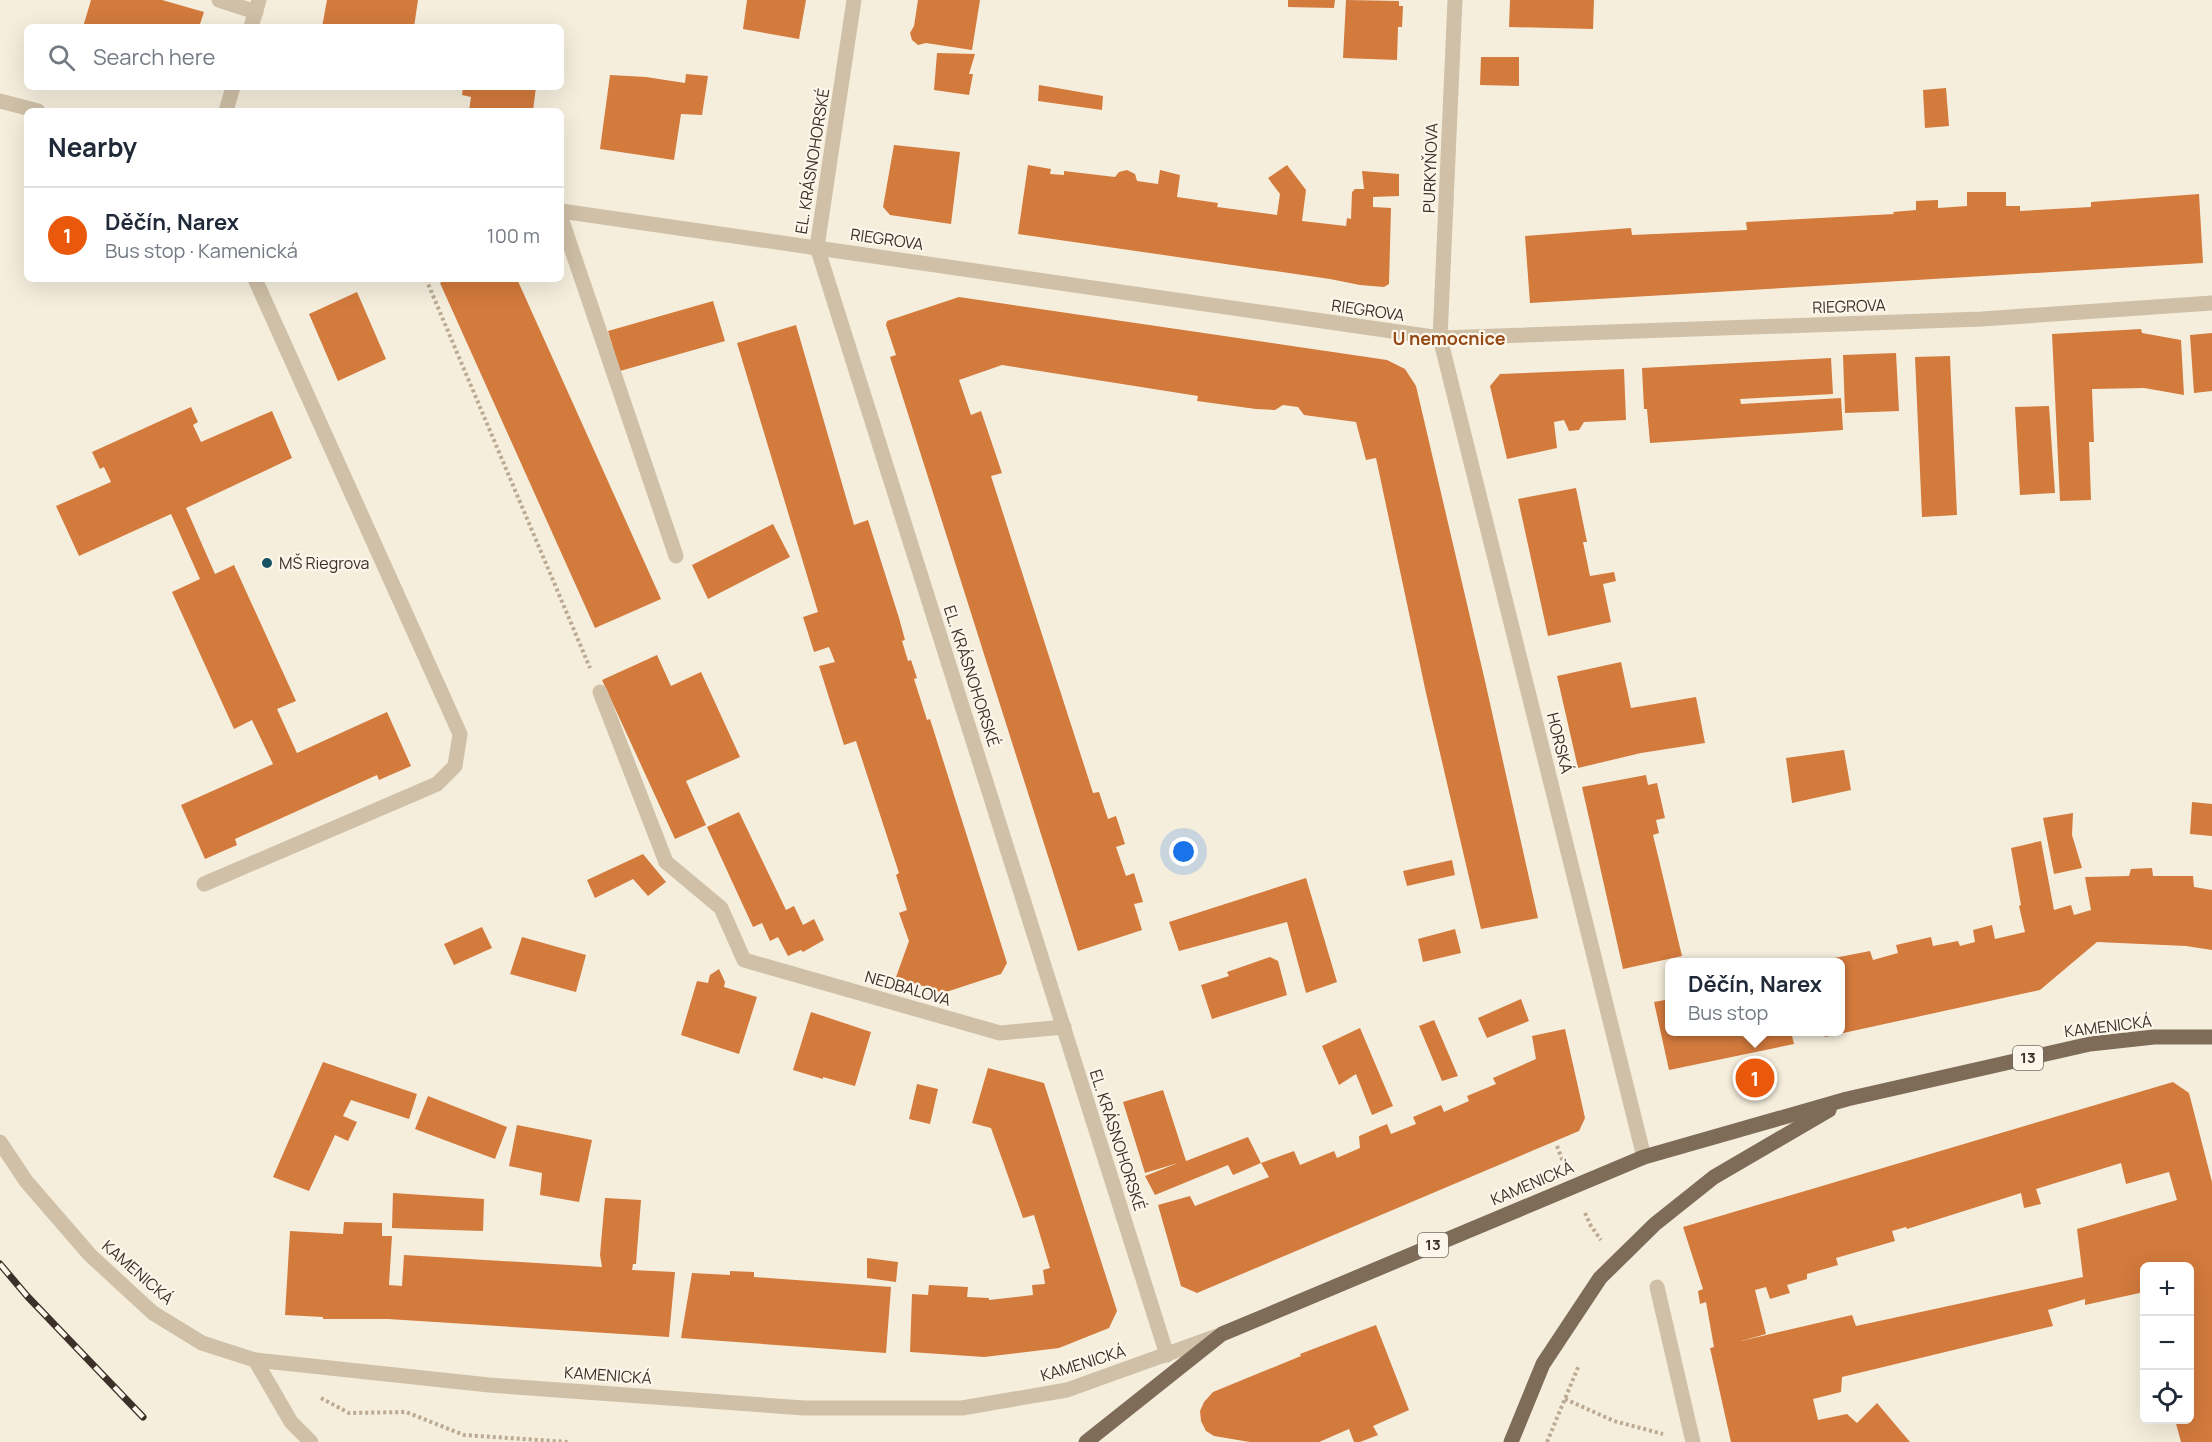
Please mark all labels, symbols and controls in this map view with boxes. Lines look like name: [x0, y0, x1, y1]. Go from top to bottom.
search box: [24, 24, 564, 90]
icon: search: [45, 41, 78, 74]
text: Search here: [93, 42, 215, 72]
street label: EL. KRÁSNOHORSKÉ: [790, 86, 834, 236]
street label: PURKYŇOVA: [1417, 123, 1443, 213]
text: Nearby: [48, 129, 137, 165]
text: Děčín, Narex: [105, 207, 239, 237]
text: 1: [63, 222, 72, 249]
text: 100 m: [487, 222, 540, 249]
street label: RIEGROVA: [849, 223, 925, 255]
text: Bus stop · Kamenická: [105, 237, 298, 264]
street label: RIEGROVA: [1330, 294, 1406, 326]
street label: RIEGROVA: [1812, 294, 1886, 318]
district label: U nemocnice: [1393, 326, 1506, 350]
place label: MŠ Riegrova: [279, 552, 369, 574]
marker: MŠ Riegrova: [260, 556, 274, 570]
street label: EL. KRÁSNOHORSKÉ: [939, 602, 1005, 750]
street label: HORSKÁ: [1542, 710, 1578, 776]
your location: [1169, 837, 1198, 866]
popup: [1665, 958, 1845, 1036]
street label: NEDBALOVA: [862, 965, 954, 1011]
text: Děčín, Narex: [1688, 969, 1822, 999]
text: Bus stop: [1688, 999, 1768, 1026]
street label: KAMENICKÁ: [2063, 1010, 2153, 1042]
road number: 13: [2013, 1046, 2043, 1070]
pin: 1: [1736, 1056, 1774, 1100]
street label: EL. KRÁSNOHORSKÉ: [1085, 1066, 1151, 1214]
street label: KAMENICKÁ: [1487, 1156, 1577, 1210]
road number: 13: [1418, 1233, 1448, 1257]
street label: KAMENICKÁ: [98, 1235, 178, 1309]
map controls: [2140, 1262, 2194, 1424]
button: +: [2140, 1262, 2194, 1316]
button: −: [2140, 1316, 2194, 1370]
street label: KAMENICKÁ: [1038, 1340, 1128, 1386]
street label: KAMENICKÁ: [563, 1361, 653, 1389]
button: locate: [2140, 1370, 2194, 1424]

